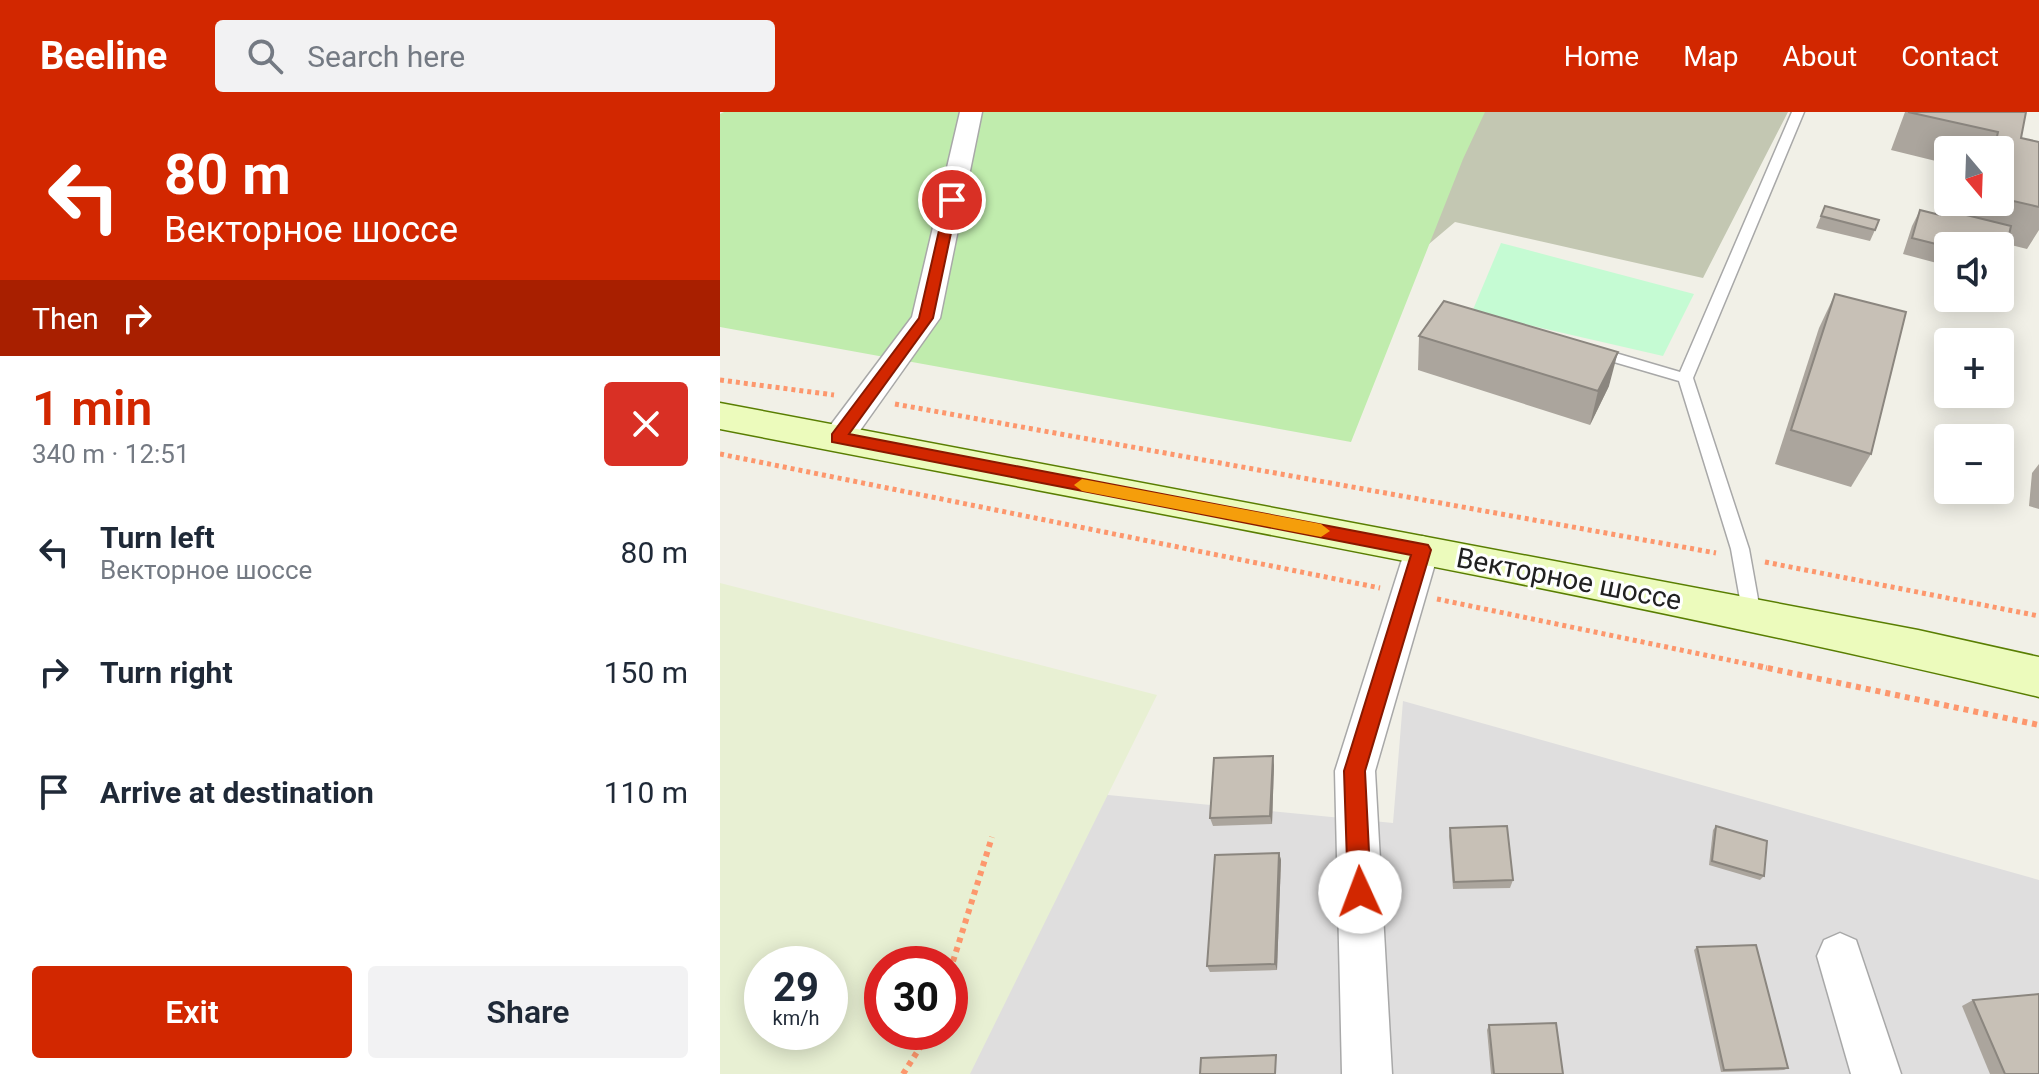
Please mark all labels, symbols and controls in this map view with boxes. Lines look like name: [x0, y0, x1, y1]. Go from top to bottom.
search box: [215, 20, 775, 92]
text: Beeline: [40, 34, 167, 78]
icon: search: [243, 34, 287, 78]
text: Search here: [307, 39, 465, 74]
text: Home: [1564, 40, 1639, 73]
text: Map: [1683, 40, 1739, 73]
text: About: [1783, 40, 1857, 73]
text: Contact: [1901, 40, 1999, 73]
north arrow: [1934, 136, 2014, 216]
map controls: [1934, 136, 2014, 504]
text: 80 m: [164, 142, 291, 208]
icon: left: [32, 144, 136, 248]
pin: [918, 166, 986, 234]
icon: arrive: [930, 178, 974, 222]
text: Векторное шоссе: [164, 209, 458, 251]
button: sound: [1934, 232, 2014, 312]
icon: right: [115, 296, 159, 340]
text: Then: [32, 301, 99, 336]
button: +: [1934, 328, 2014, 408]
text: 1 min: [32, 380, 152, 437]
button: close: [604, 382, 688, 466]
button: −: [1934, 424, 2014, 504]
text: 340 m · 12:51: [32, 439, 190, 469]
text: Turn left: [100, 520, 215, 555]
icon: left: [32, 530, 76, 574]
text: 80 m: [621, 535, 688, 570]
street label: Векторное шоссе: [1454, 541, 1684, 617]
text: Векторное шоссе: [100, 555, 312, 585]
icon: right: [32, 650, 76, 694]
text: Turn right: [100, 655, 233, 690]
text: 150 m: [604, 655, 688, 690]
icon: arrive: [32, 770, 76, 814]
text: Arrive at destination: [100, 775, 374, 810]
text: 110 m: [604, 775, 688, 810]
position arrow: [1318, 850, 1402, 934]
speed limit sign: 30: [864, 946, 968, 1050]
text: 29: [773, 964, 819, 1011]
button: Exit: [32, 966, 352, 1058]
button: Share: [368, 966, 688, 1058]
text: km/h: [773, 1006, 819, 1030]

